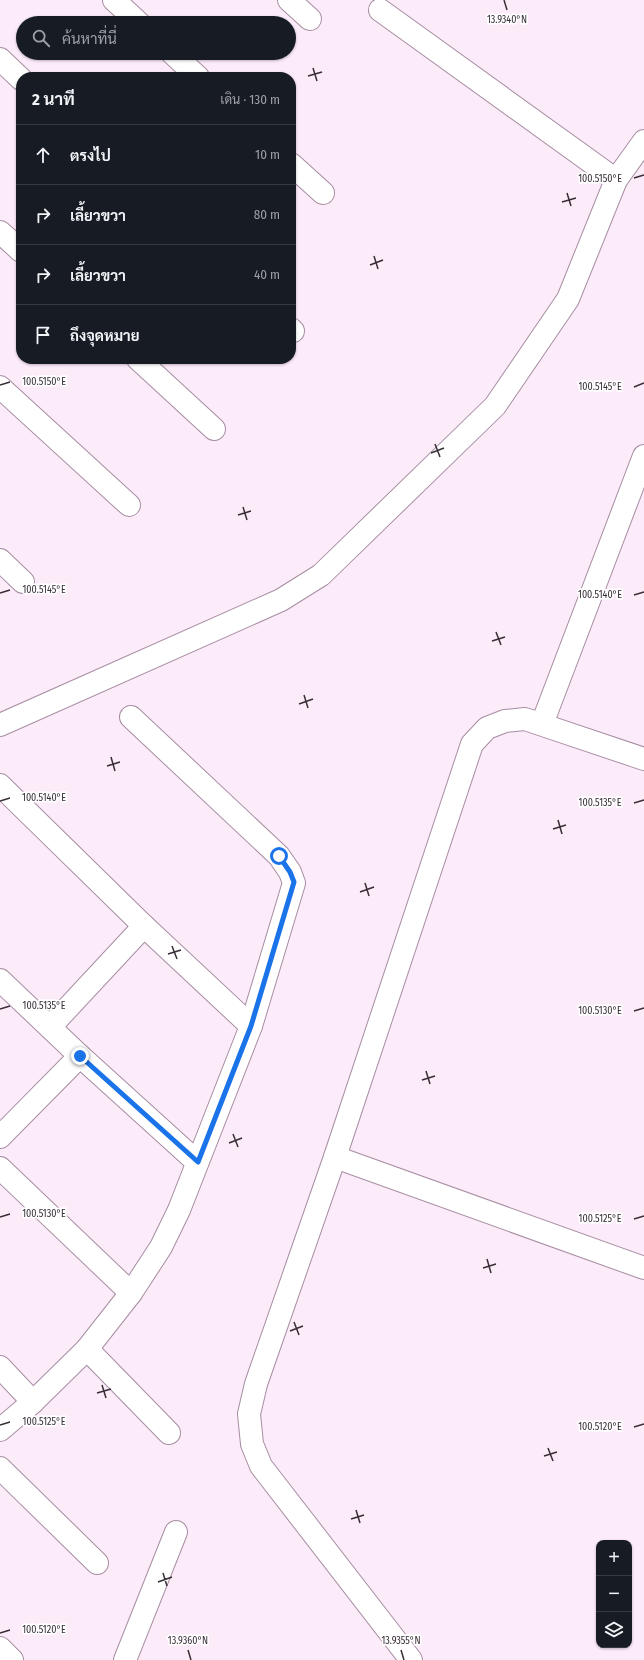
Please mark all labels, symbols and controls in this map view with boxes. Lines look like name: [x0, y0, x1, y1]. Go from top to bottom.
text: 13.9340°N: [487, 14, 527, 26]
search box: [16, 16, 296, 60]
icon: search: [30, 27, 52, 49]
text: ค้นหาที่นี่: [62, 30, 117, 48]
text: 2 นาที: [32, 89, 75, 110]
text: เดิน · 130 m: [220, 92, 280, 107]
icon: ahead: [32, 144, 54, 166]
text: ตรงไป: [70, 147, 111, 165]
text: 10 m: [255, 147, 280, 162]
text: 100.5150°E: [578, 173, 622, 185]
icon: right: [32, 204, 54, 226]
text: เลี้ยวขวา: [70, 207, 126, 225]
text: 80 m: [254, 207, 280, 222]
icon: right: [32, 264, 54, 286]
text: เลี้ยวขวา: [70, 267, 126, 285]
text: 40 m: [254, 267, 280, 282]
icon: arrive: [32, 324, 54, 346]
text: ถึงจุดหมาย: [70, 327, 140, 345]
text: 100.5150°E: [22, 376, 66, 388]
text: 100.5145°E: [578, 381, 622, 393]
text: 100.5145°E: [22, 584, 66, 596]
text: 100.5140°E: [578, 589, 622, 601]
text: 100.5140°E: [22, 792, 66, 804]
text: 100.5135°E: [579, 797, 622, 809]
route start: [270, 847, 288, 865]
text: 100.5135°E: [23, 1000, 66, 1012]
text: 100.5130°E: [578, 1005, 622, 1017]
route end: [71, 1047, 89, 1065]
text: 100.5130°E: [22, 1208, 66, 1220]
text: 100.5125°E: [579, 1213, 622, 1225]
text: 100.5125°E: [23, 1416, 66, 1428]
text: 100.5120°E: [578, 1421, 622, 1433]
map controls: [596, 1540, 632, 1648]
button: +: [596, 1540, 632, 1576]
button: −: [596, 1576, 632, 1612]
button: layers: [596, 1612, 632, 1648]
text: 100.5120°E: [22, 1624, 66, 1636]
text: 13.9360°N: [168, 1635, 208, 1647]
text: 13.9355°N: [381, 1635, 421, 1647]

